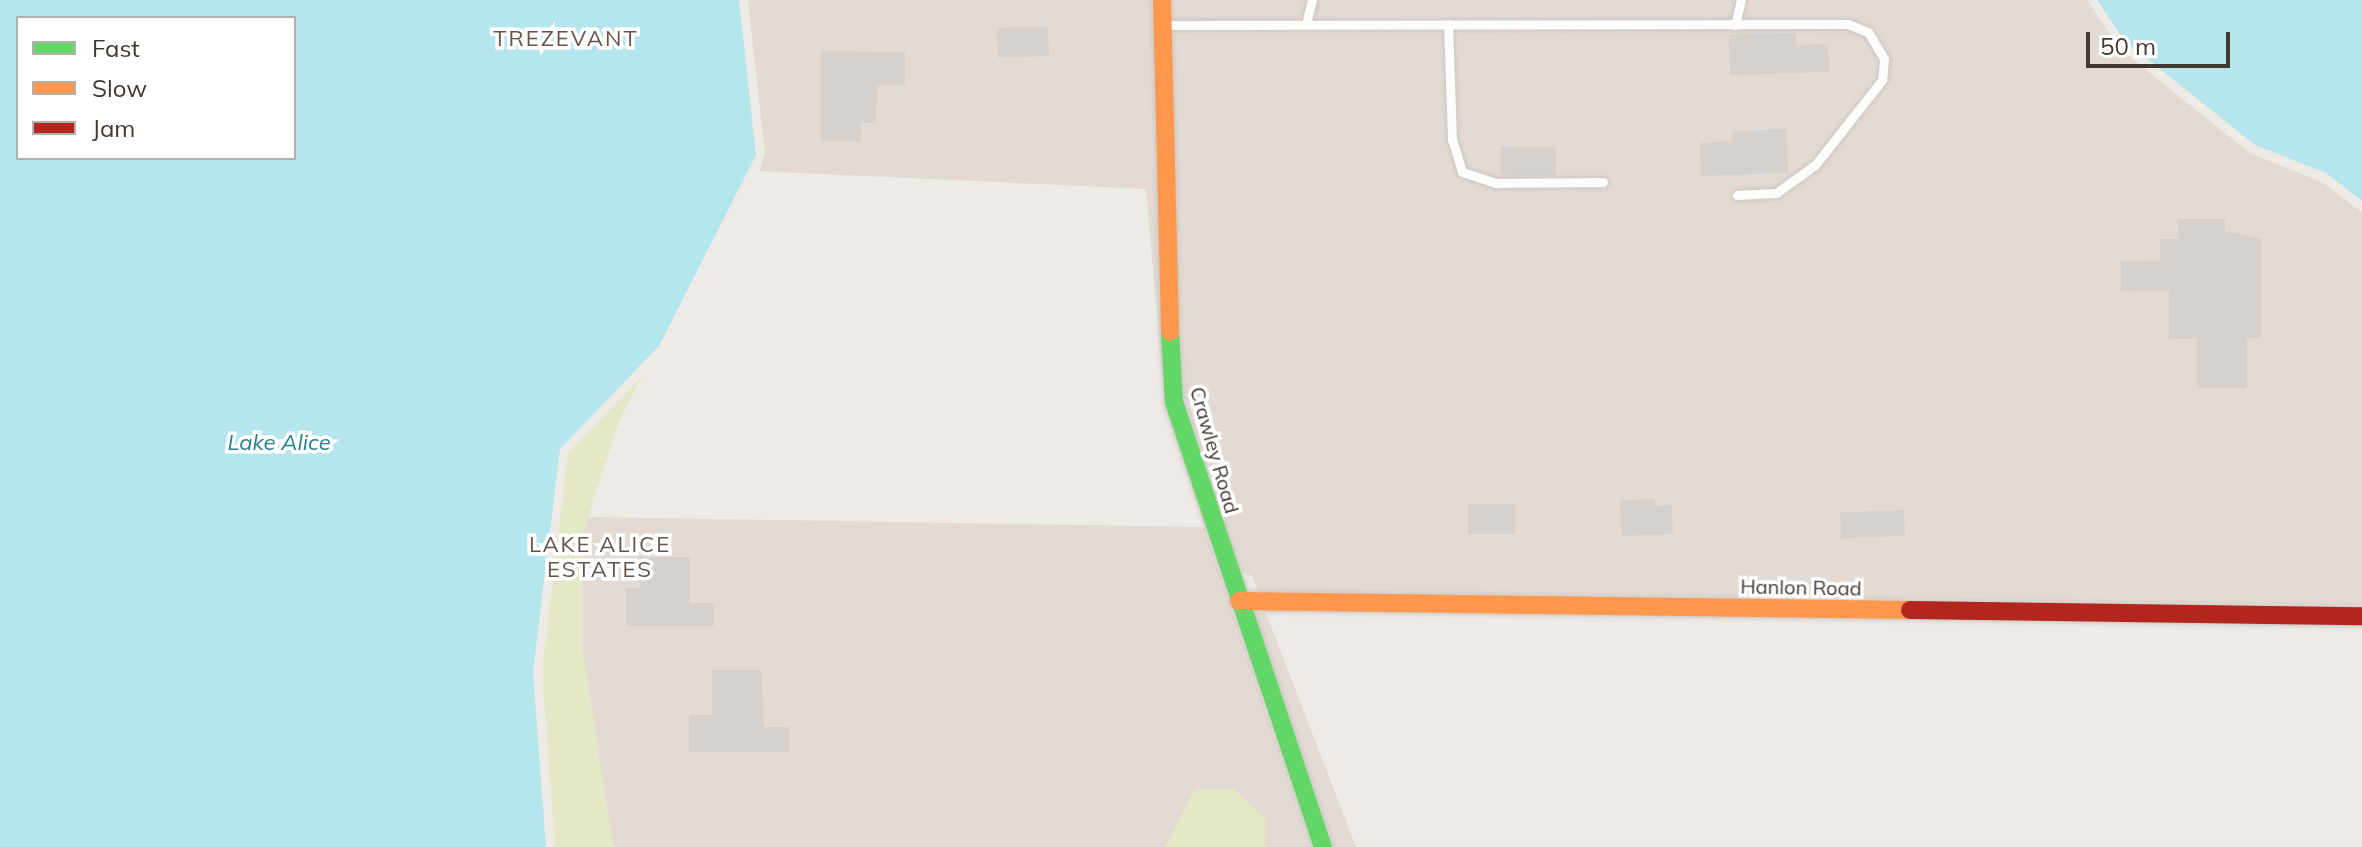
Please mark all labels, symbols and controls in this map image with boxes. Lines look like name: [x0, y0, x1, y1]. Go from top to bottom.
legend: [16, 16, 296, 160]
scale bar: [2090, 16, 2234, 66]
district label: TREZEVANT: [493, 26, 639, 52]
text: 50 m: [2100, 31, 2156, 61]
text: Fast: [92, 33, 140, 63]
text: Slow: [92, 73, 147, 103]
text: Jam: [92, 113, 135, 143]
street label: Crawley Road: [1185, 384, 1245, 516]
water label: Lake Alice: [227, 430, 331, 456]
district label: LAKE ALICE ESTATES: [529, 531, 671, 582]
street label: Hanlon Road: [1740, 574, 1862, 600]

